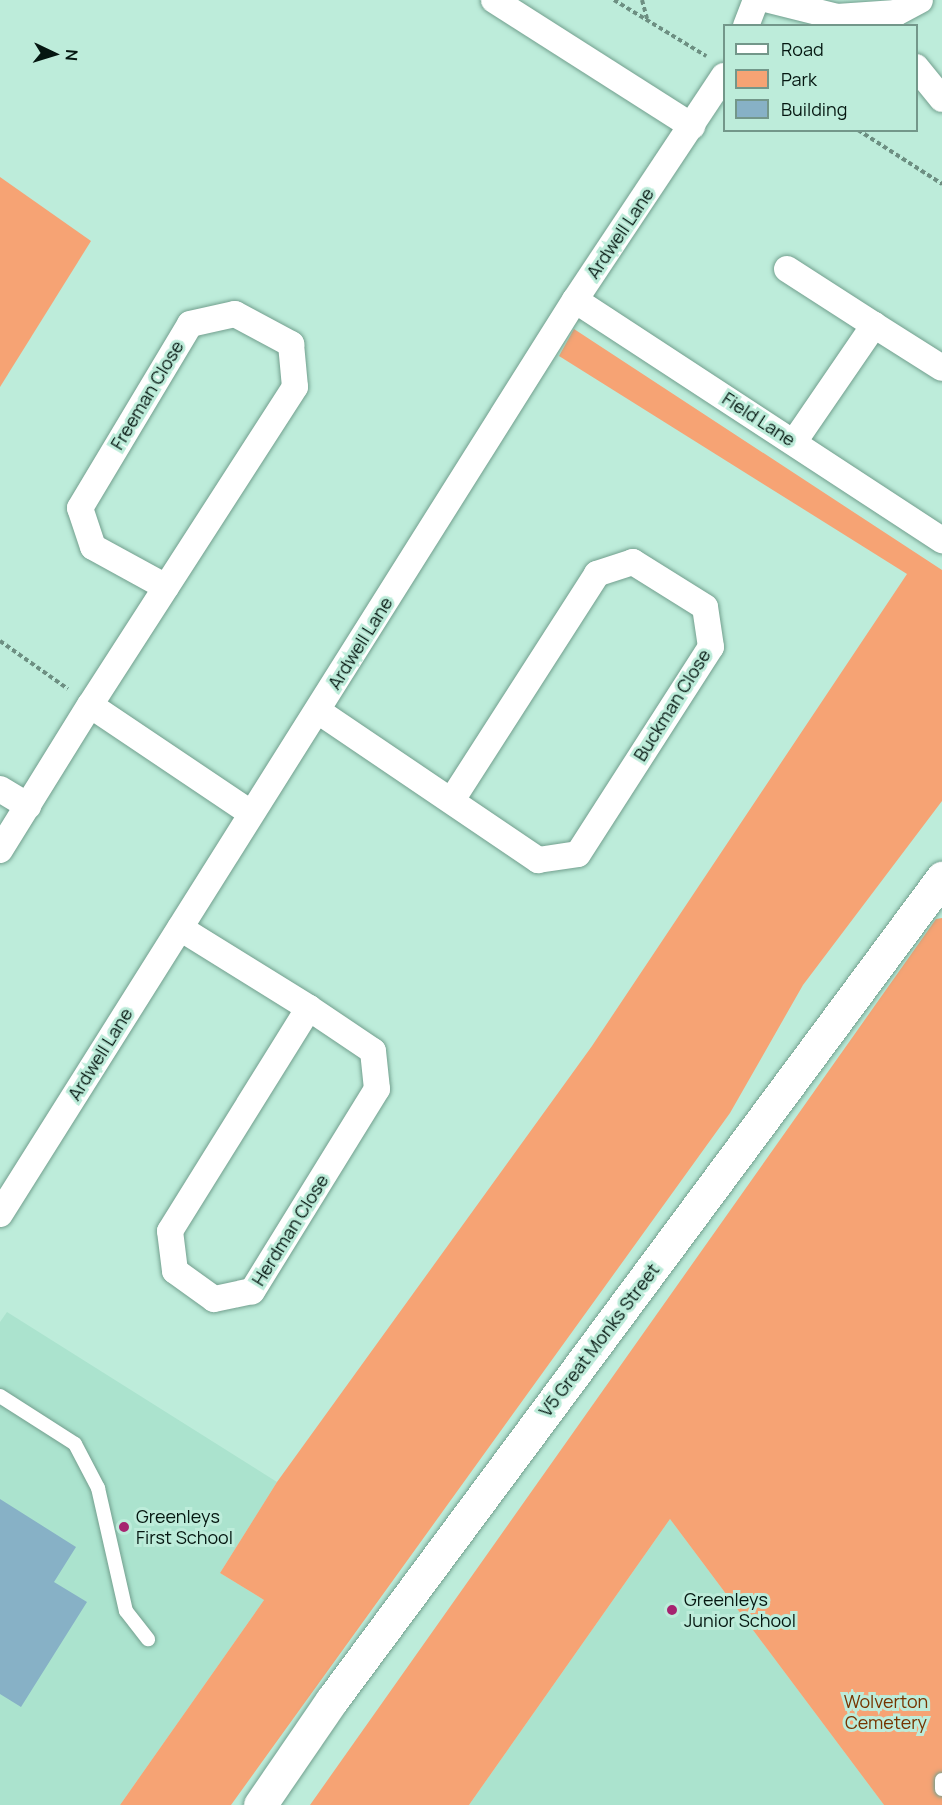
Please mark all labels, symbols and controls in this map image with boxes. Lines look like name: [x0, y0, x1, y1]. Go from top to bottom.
north arrow: [24, 24, 84, 84]
legend: [723, 24, 918, 132]
text: Road: [781, 37, 824, 61]
text: N: [61, 49, 83, 62]
text: Park: [781, 67, 817, 91]
text: Building: [781, 97, 847, 121]
street label: Ardwell Lane: [582, 184, 658, 282]
street label: Freeman Close: [106, 337, 188, 453]
street label: Field Lane: [718, 387, 800, 451]
street label: Ardwell Lane: [323, 593, 397, 693]
street label: Buckman Close: [629, 645, 715, 765]
street label: Ardwell Lane: [63, 1004, 137, 1104]
street label: Herdman Close: [247, 1170, 333, 1290]
street label: V5 Great Monks Street: [534, 1259, 664, 1421]
place label: Greenleys First School: [136, 1506, 233, 1549]
marker: Greenleys First School: [117, 1520, 131, 1534]
place label: Greenleys Junior School: [684, 1589, 796, 1632]
marker: Greenleys Junior School: [665, 1603, 679, 1617]
park label: Wolverton Cemetery: [844, 1691, 928, 1734]

